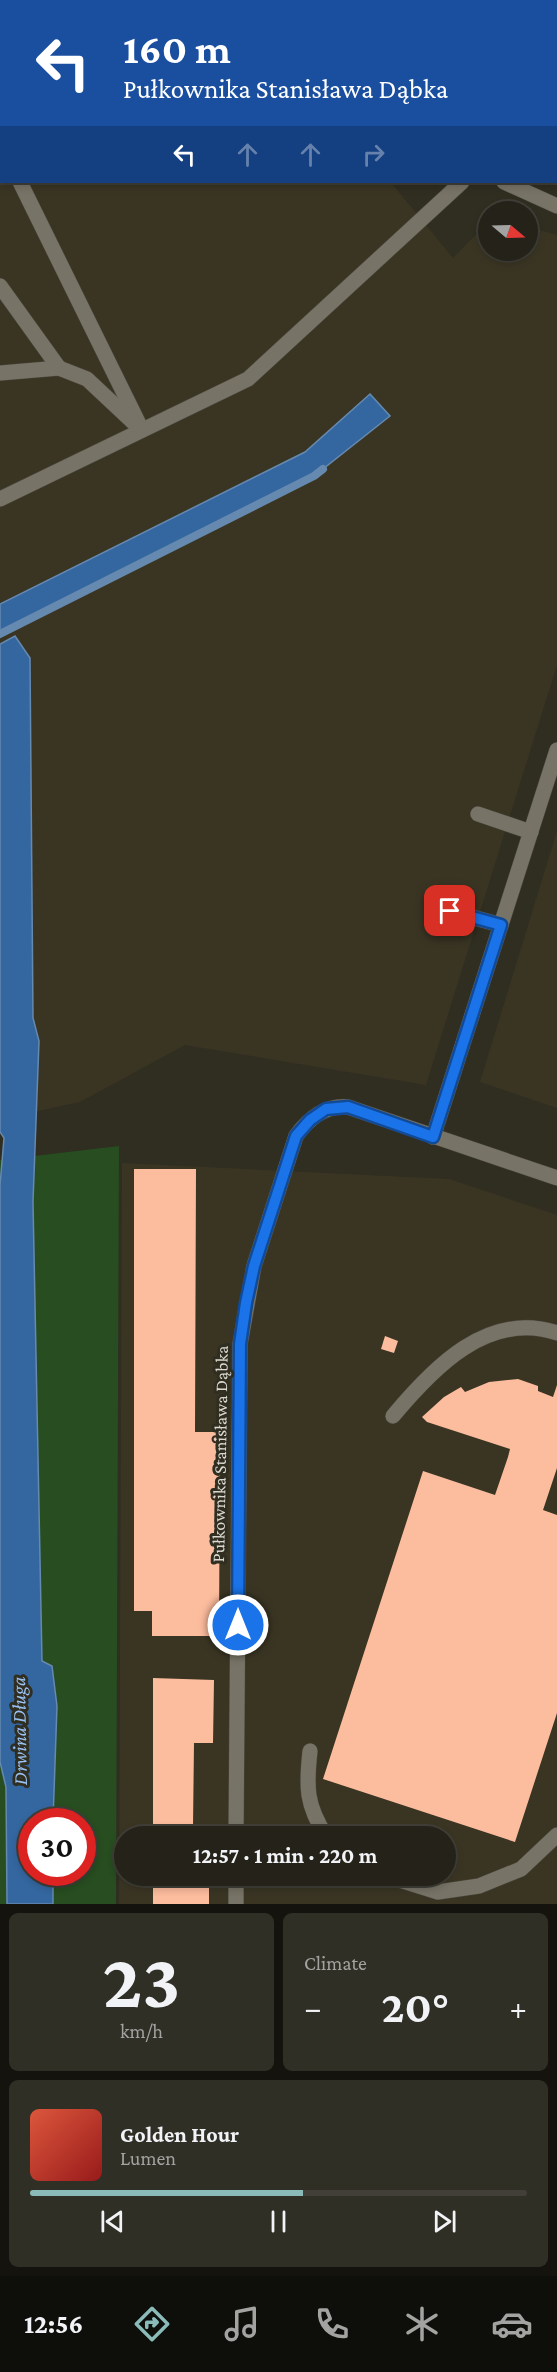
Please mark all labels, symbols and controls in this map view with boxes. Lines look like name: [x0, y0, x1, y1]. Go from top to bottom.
icon: left: [24, 24, 102, 102]
text: 160 m: [123, 25, 231, 72]
text: Pułkownika Stanisława Dąbka: [123, 74, 448, 104]
icon: left: [168, 138, 201, 171]
icon: ahead: [231, 138, 264, 171]
icon: ahead: [294, 138, 327, 171]
icon: right: [357, 138, 390, 171]
north arrow: [478, 201, 538, 261]
map controls: [478, 201, 538, 261]
pin: [424, 885, 475, 936]
icon: arrive: [433, 894, 466, 927]
street label: Pułkownika Stanisława Dąbka: [208, 1345, 232, 1563]
position arrow: [206, 1593, 270, 1657]
water label: Drwina Długa: [7, 1677, 32, 1785]
speed limit sign: 30: [18, 1808, 96, 1886]
text: 12:57 · 1 min · 220 m: [193, 1843, 377, 1868]
text: 23: [103, 1937, 180, 2024]
text: Climate: [304, 1952, 367, 1974]
text: 20°: [382, 1982, 449, 2032]
text: −: [304, 1989, 321, 2026]
text: +: [510, 1989, 527, 2026]
text: km/h: [120, 2020, 163, 2042]
text: Golden Hour: [120, 2122, 239, 2147]
text: Lumen: [120, 2147, 176, 2169]
icon: previous: [96, 2205, 129, 2238]
icon: pause: [262, 2205, 295, 2238]
icon: next: [428, 2205, 461, 2238]
icon: directions: [131, 2303, 173, 2345]
icon: music: [221, 2303, 263, 2345]
icon: phone: [311, 2303, 353, 2345]
icon: climate: [401, 2303, 443, 2345]
icon: car: [491, 2303, 533, 2345]
text: 12:56: [24, 2309, 83, 2339]

